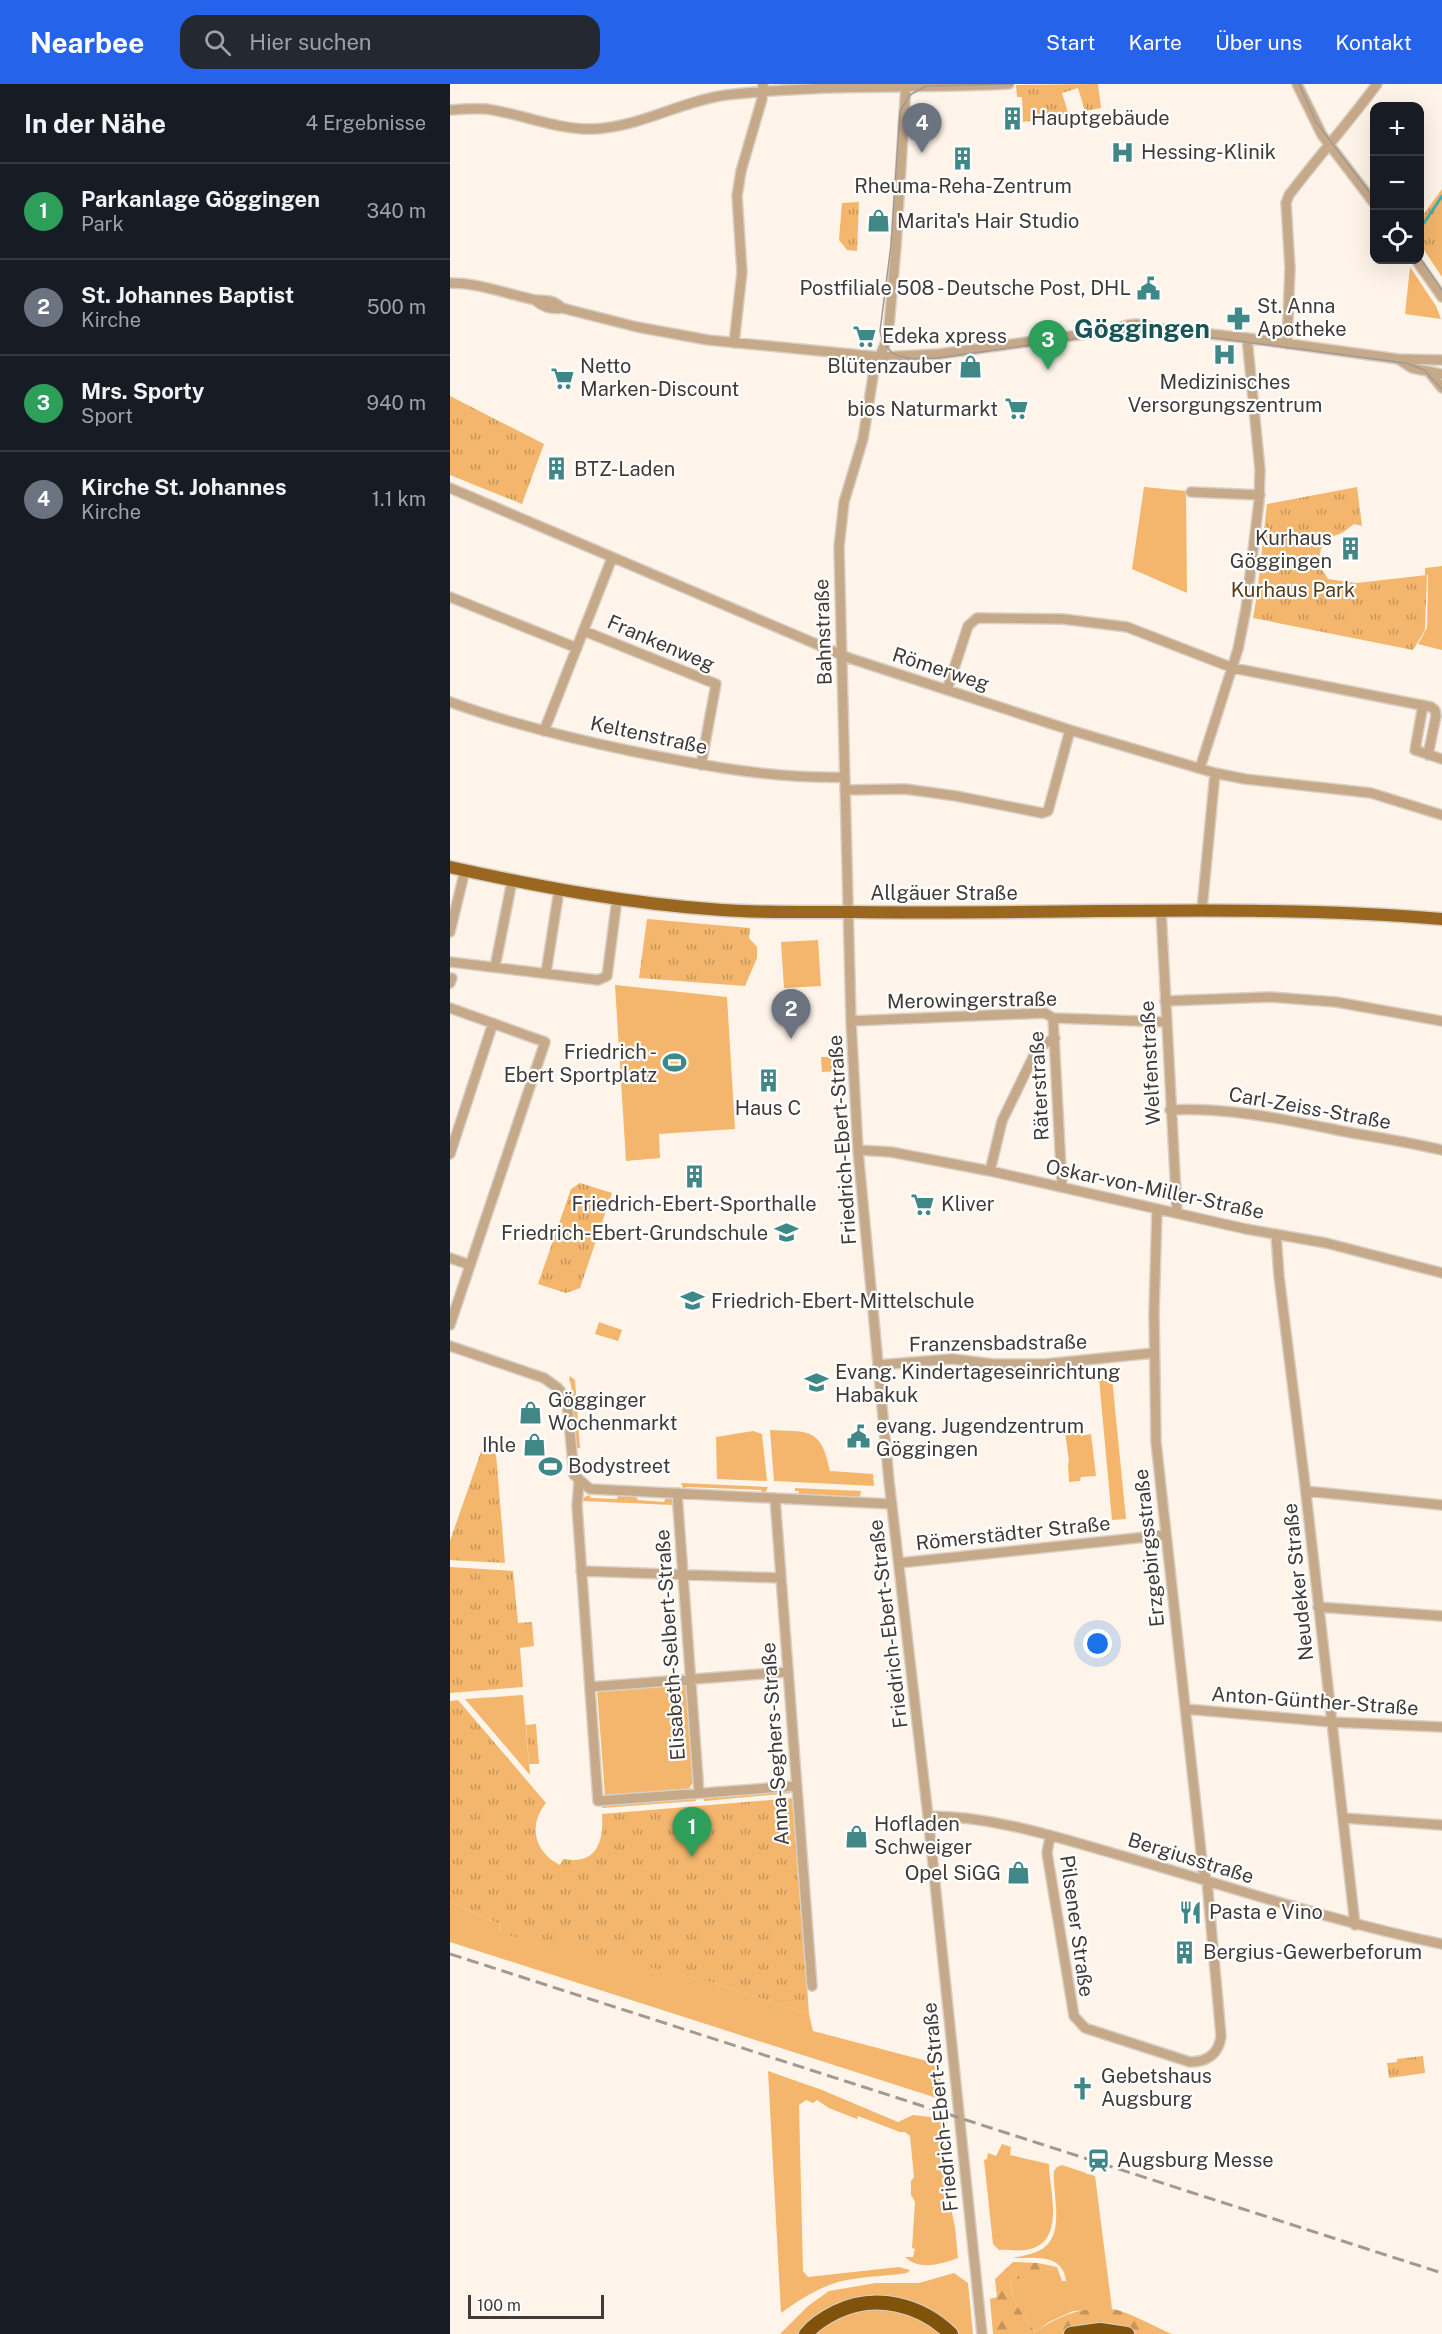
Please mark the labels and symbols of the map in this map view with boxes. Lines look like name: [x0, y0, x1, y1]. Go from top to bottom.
pin: 4: [902, 104, 942, 153]
building icon: Hauptgebäude: [1000, 105, 1026, 131]
place label: Hauptgebäude: [1031, 106, 1170, 130]
hospital icon: Hessing-Klinik: [1110, 139, 1136, 165]
place label: Hessing-Klinik: [1141, 140, 1276, 164]
building icon: Rheuma-Reha-Zentrum: [950, 146, 976, 172]
place label: Rheuma-Reha-Zentrum: [854, 174, 1072, 198]
shop icon: Marita's Hair Studio: [866, 208, 892, 234]
place label: Marita's Hair Studio: [897, 209, 1079, 233]
public building icon: Postfiliale 508 - Deutsche Post, DHL: [1136, 275, 1162, 301]
place label: Postfiliale 508 - Deutsche Post, DHL: [800, 276, 1131, 300]
place label: St. Anna Apotheke: [1257, 294, 1347, 341]
pharmacy icon: St. Anna Apotheke: [1226, 305, 1252, 331]
district label: Göggingen: [1074, 313, 1210, 344]
pin: 3: [1028, 320, 1068, 370]
supermarket icon: Edeka xpress: [851, 323, 877, 349]
place label: Edeka xpress: [882, 324, 1007, 348]
hospital icon: Medizinisches Versorgungszentrum: [1212, 341, 1238, 367]
shop icon: Blütenzauber: [957, 353, 983, 379]
place label: Netto Marken-Discount: [580, 354, 739, 401]
place label: Blütenzauber: [827, 354, 952, 378]
supermarket icon: Netto Marken-Discount: [549, 365, 575, 391]
place label: Medizinisches Versorgungszentrum: [1128, 370, 1322, 417]
supermarket icon: bios Naturmarkt: [1003, 396, 1029, 422]
place label: bios Naturmarkt: [847, 397, 998, 421]
building icon: BTZ-Laden: [543, 456, 569, 482]
place label: BTZ-Laden: [574, 457, 675, 481]
place label: Kurhaus Göggingen: [1230, 526, 1332, 573]
building icon: Kurhaus Göggingen: [1337, 536, 1363, 562]
street label: Bahnstraße: [809, 578, 837, 686]
park label: Kurhaus Park: [1231, 578, 1355, 602]
street label: Frankenweg: [604, 610, 718, 676]
street label: Römerweg: [890, 642, 992, 696]
street label: Keltenstraße: [588, 711, 710, 759]
street label: Allgäuer Straße: [870, 881, 1018, 905]
street label: Merowingerstraße: [887, 987, 1057, 1013]
pin: 2: [772, 990, 810, 1039]
street label: Welfenstraße: [1135, 1000, 1165, 1126]
street label: Räterstraße: [1024, 1031, 1054, 1141]
street label: Friedrich-Ebert-Straße: [823, 1034, 861, 1246]
place label: Friedrich - Ebert Sportplatz: [504, 1040, 657, 1087]
sports icon: Friedrich - Ebert Sportplatz: [662, 1050, 688, 1076]
building icon: Haus C: [755, 1068, 781, 1094]
street label: Carl-Zeiss-Straße: [1227, 1082, 1393, 1134]
place label: Haus C: [735, 1096, 801, 1120]
street label: Oskar-von-Miller-Straße: [1044, 1154, 1266, 1224]
building icon: Friedrich-Ebert-Sporthalle: [681, 1163, 707, 1189]
supermarket icon: Kliver: [910, 1191, 936, 1217]
place label: Friedrich-Ebert-Sporthalle: [571, 1192, 817, 1216]
place label: Kliver: [941, 1192, 995, 1216]
school or university icon: Friedrich-Ebert-Grundschule: [773, 1220, 799, 1246]
place label: Friedrich-Ebert-Grundschule: [501, 1221, 768, 1245]
school or university icon: Friedrich-Ebert-Mittelschule: [680, 1288, 706, 1314]
place label: Friedrich-Ebert-Mittelschule: [711, 1289, 974, 1313]
street label: Franzensbadstraße: [909, 1329, 1087, 1357]
place label: Evang. Kindertageseinrichtung Habakuk: [835, 1360, 1121, 1407]
school or university icon: Evang. Kindertageseinrichtung Habakuk: [804, 1370, 830, 1396]
place label: Gögginger Wochenmarkt: [548, 1388, 677, 1435]
shop icon: Gögginger Wochenmarkt: [517, 1399, 543, 1425]
place label: evang. Jugendzentrum Göggingen: [876, 1414, 1084, 1461]
public building icon: evang. Jugendzentrum Göggingen: [845, 1424, 871, 1450]
shop icon: Ihle: [521, 1432, 547, 1458]
place label: Ihle: [482, 1433, 516, 1457]
sports icon: Bodystreet: [537, 1453, 563, 1479]
place label: Bodystreet: [568, 1454, 671, 1478]
street label: Erzgebirgsstraße: [1129, 1468, 1169, 1628]
street label: Neudeker Straße: [1278, 1502, 1318, 1662]
street label: Römerstädter Straße: [915, 1511, 1111, 1555]
street label: Friedrich-Ebert-Straße: [863, 1518, 913, 1730]
street label: Elisabeth-Selbert-Straße: [650, 1529, 690, 1761]
your location: [1083, 1629, 1112, 1658]
street label: Anna-Seghers-Straße: [756, 1642, 794, 1846]
street label: Anton-Günther-Straße: [1211, 1682, 1419, 1720]
pin: 1: [672, 1808, 712, 1857]
place label: Hofladen Schweiger: [874, 1812, 972, 1859]
shop icon: Hofladen Schweiger: [843, 1823, 869, 1849]
street label: Bergiusstraße: [1125, 1827, 1257, 1889]
street label: Pilsener Straße: [1055, 1854, 1099, 1998]
shop icon: Opel SiGG: [1006, 1860, 1032, 1886]
place label: Opel SiGG: [905, 1861, 1001, 1885]
restaurant icon: Pasta e Vino: [1178, 1899, 1204, 1925]
place label: Pasta e Vino: [1209, 1900, 1323, 1924]
building icon: Bergius-Gewerbeforum: [1172, 1939, 1198, 1965]
place label: Bergius-Gewerbeforum: [1203, 1940, 1422, 1964]
street label: Friedrich-Ebert-Straße: [917, 2001, 963, 2213]
place label: Gebetshaus Augsburg: [1101, 2064, 1212, 2111]
church icon: Gebetshaus Augsburg: [1070, 2075, 1096, 2101]
station icon: Augsburg Messe: [1086, 2147, 1112, 2173]
place label: Augsburg Messe: [1117, 2148, 1274, 2172]
scale bar: [468, 2292, 604, 2320]

